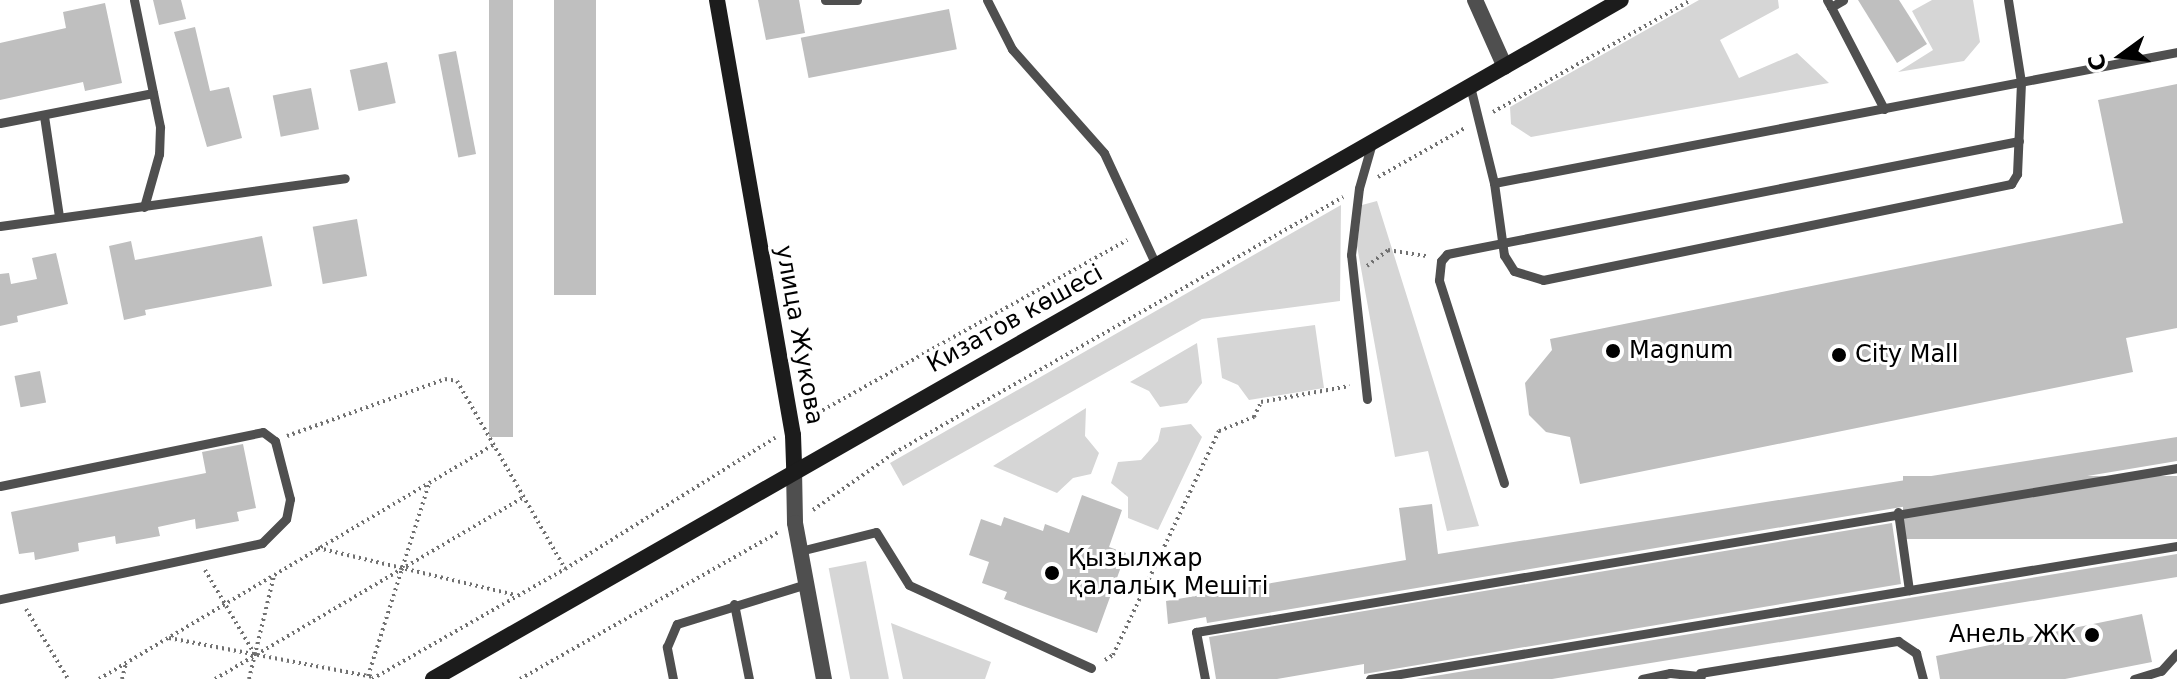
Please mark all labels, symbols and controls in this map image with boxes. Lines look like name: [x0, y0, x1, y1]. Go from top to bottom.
north arrow: [2081, 16, 2161, 96]
text: С: [2083, 51, 2111, 73]
street label: улица Жукова: [769, 243, 829, 427]
street label: Кизатов көшесі: [922, 259, 1108, 379]
place label: Magnum: [1629, 337, 1733, 365]
place label: City Mall: [1855, 341, 1958, 369]
marker: Magnum: [1604, 342, 1622, 360]
marker: City Mall: [1830, 346, 1848, 364]
place label: Қызылжар қалалық Мешіті: [1068, 545, 1268, 601]
marker: Қызылжар қалалық Мешіті: [1043, 564, 1061, 582]
place label: Анель ЖК: [1949, 621, 2076, 649]
marker: Анель ЖК: [2083, 626, 2101, 644]

